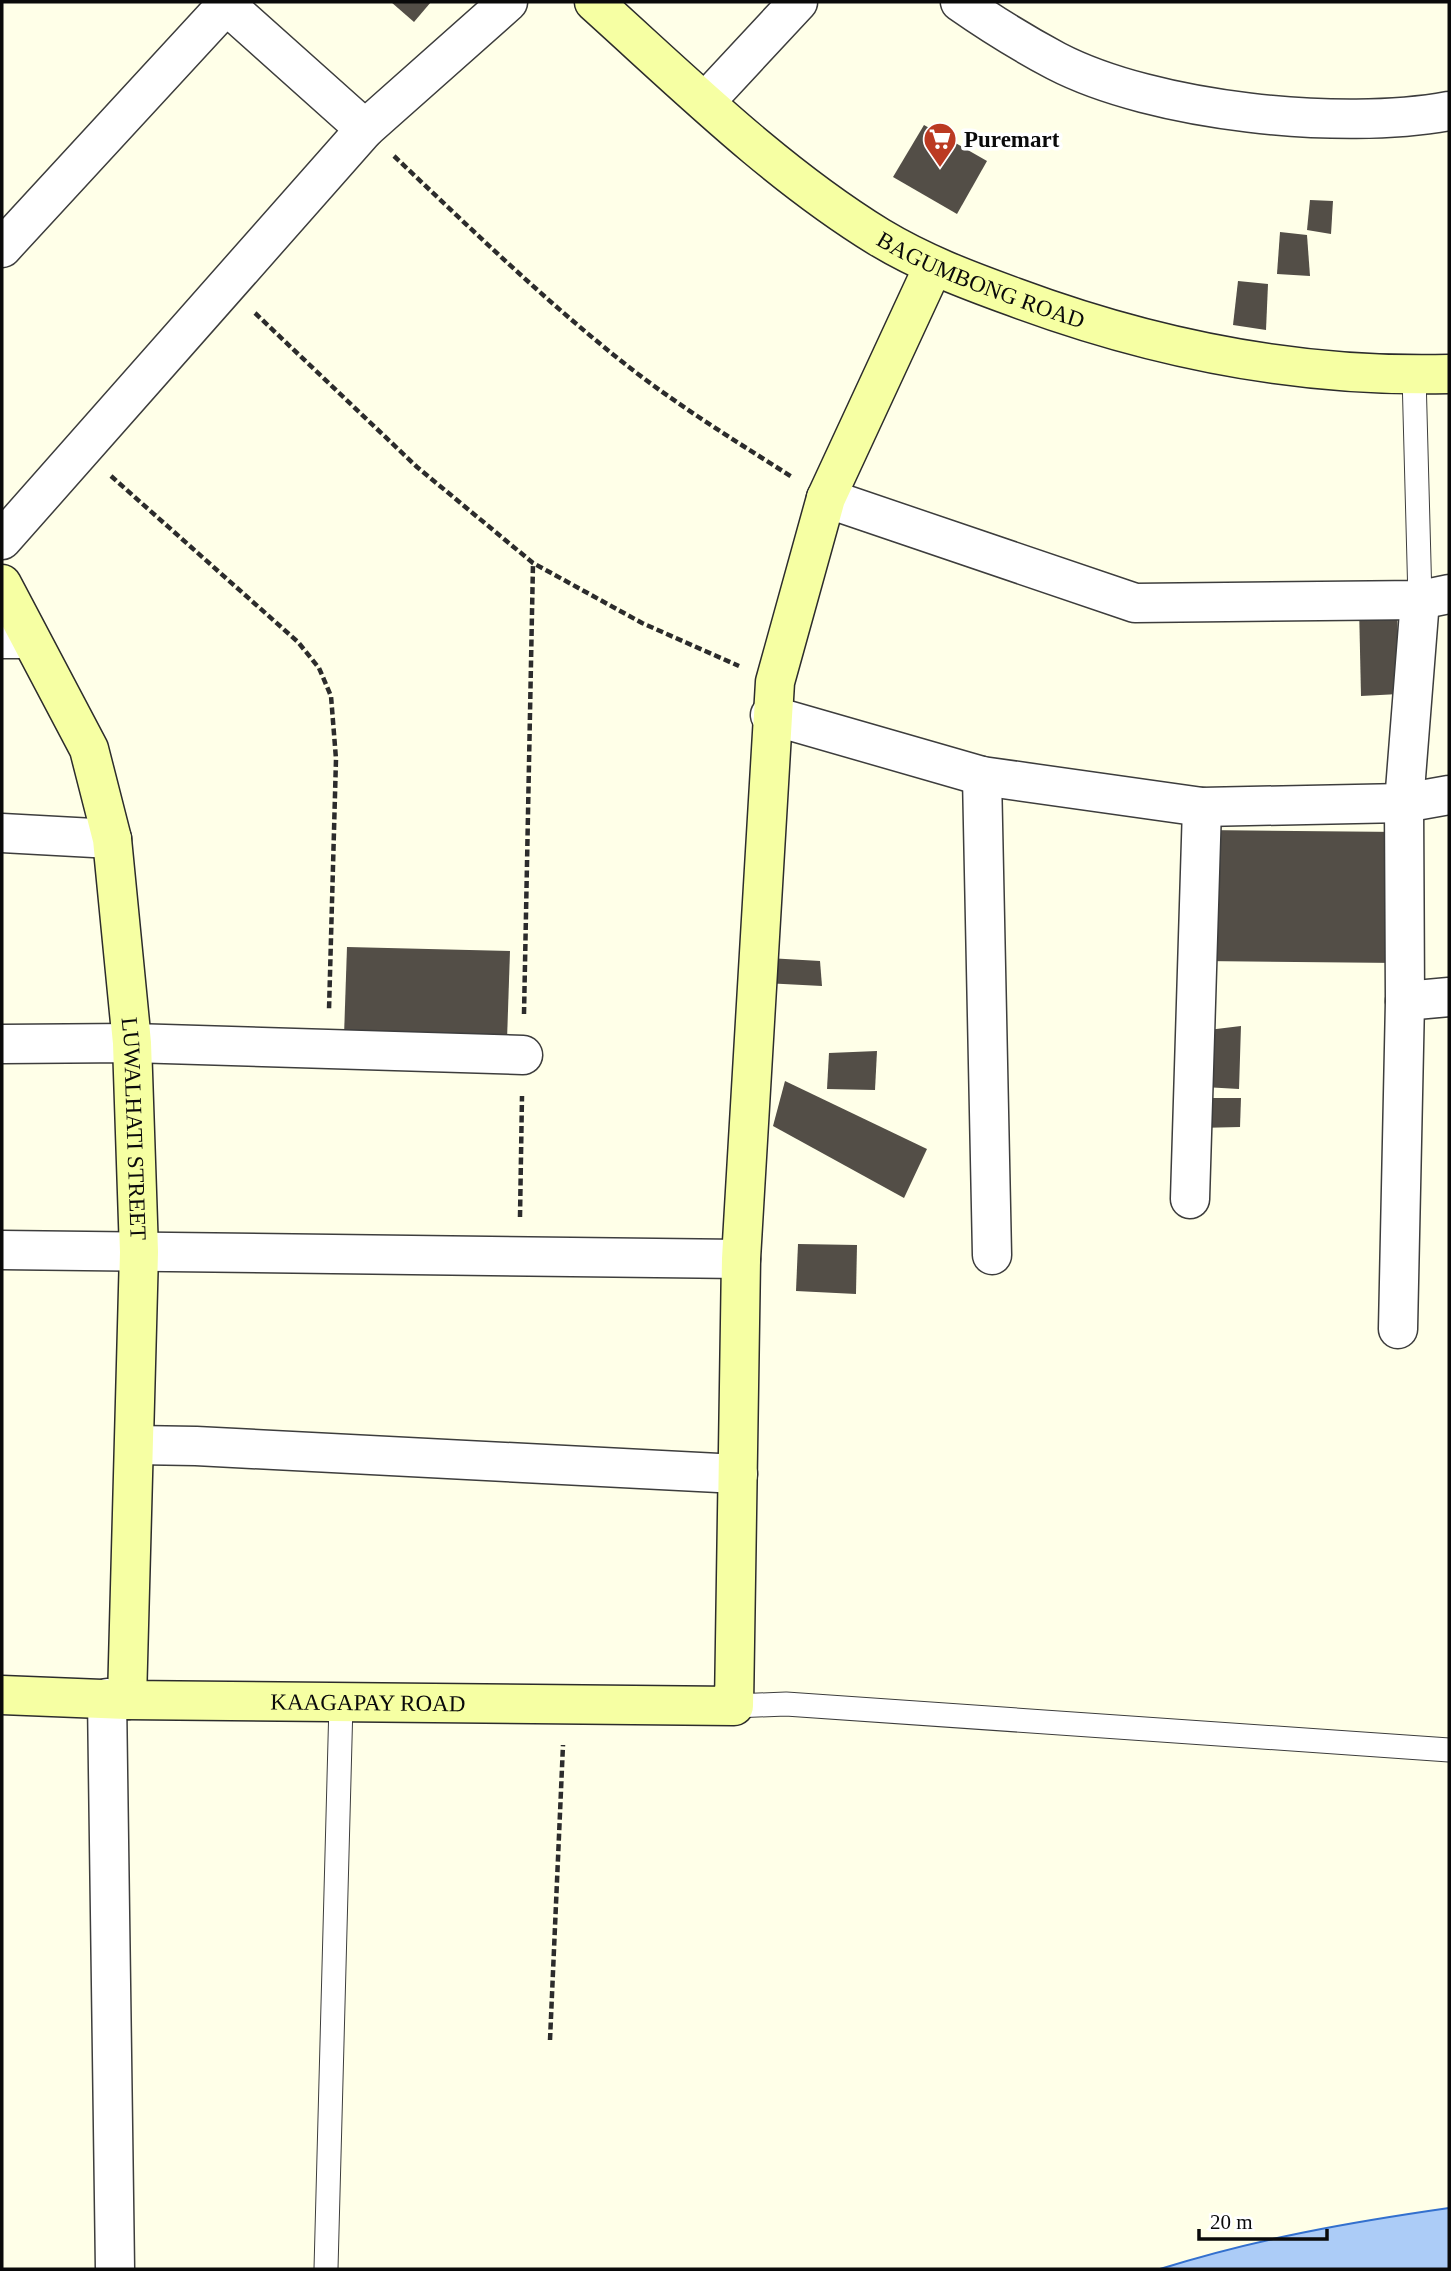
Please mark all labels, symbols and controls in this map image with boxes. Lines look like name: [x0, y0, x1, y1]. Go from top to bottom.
supermarket icon: Puremart: [921, 120, 959, 169]
place label: Puremart: [964, 127, 1060, 152]
street label: BAGUMBONG ROAD: [873, 227, 1088, 333]
street label: LUWALHATI STREET: [117, 1016, 151, 1240]
street label: KAAGAPAY ROAD: [270, 1689, 466, 1716]
scale bar: [1199, 2198, 1327, 2242]
text: 20 m: [1210, 2210, 1253, 2234]

